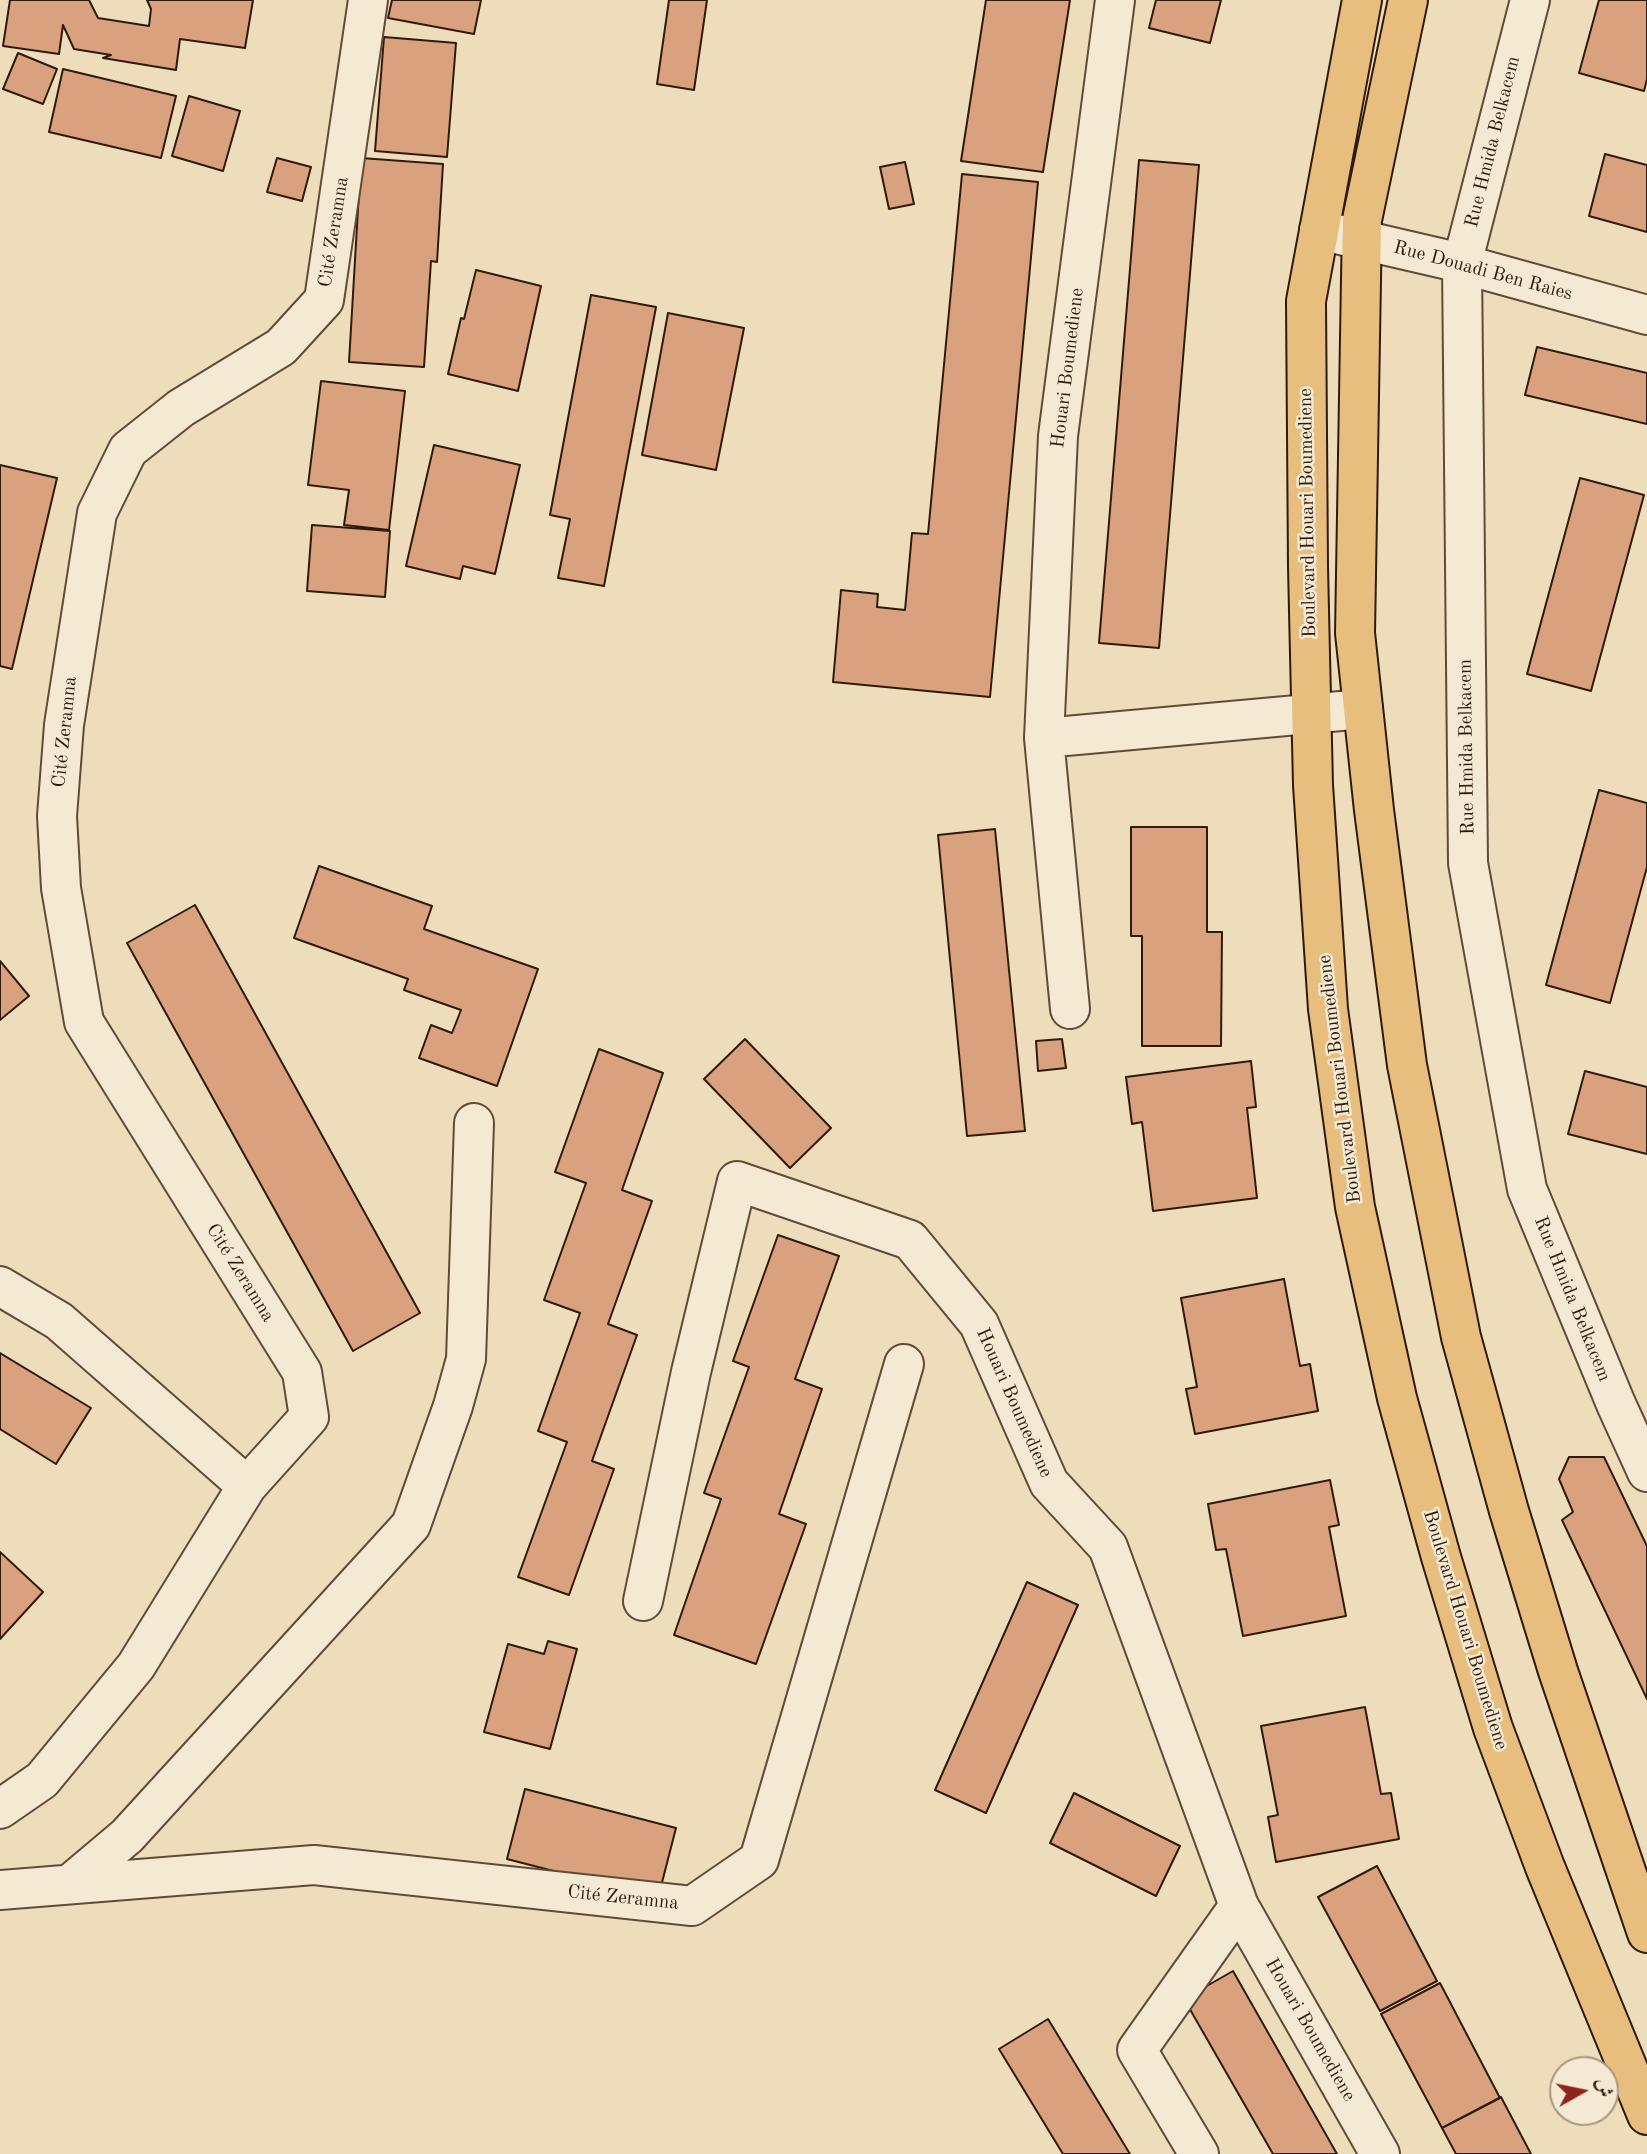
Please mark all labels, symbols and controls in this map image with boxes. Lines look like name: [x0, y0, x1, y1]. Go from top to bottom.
street label: Rue Hmida Belkacem: [1461, 54, 1525, 230]
street label: Cité Zeramna: [314, 175, 354, 289]
street label: Rue Douadi Ben Raies: [1391, 236, 1575, 306]
street label: Houari Boumediene: [1047, 286, 1089, 450]
street label: Boulevard Houari Boumediene: [1294, 388, 1322, 638]
street label: Rue Hmida Belkacem: [1454, 659, 1480, 835]
street label: Cité Zeramna: [48, 675, 82, 789]
street label: Boulevard Houari Boumediene: [1313, 954, 1367, 1204]
street label: Rue Hmida Belkacem: [1528, 1213, 1616, 1385]
street label: Cité Zeramna: [201, 1220, 279, 1326]
street label: Houari Boumediene: [971, 1325, 1057, 1481]
street label: Boulevard Houari Boumediene: [1418, 1507, 1512, 1753]
street label: Cité Zeramna: [566, 1881, 680, 1915]
street label: Houari Boumediene: [1260, 1954, 1360, 2106]
north arrow: [1549, 2056, 1619, 2126]
text: ش: [1592, 2077, 1614, 2099]

